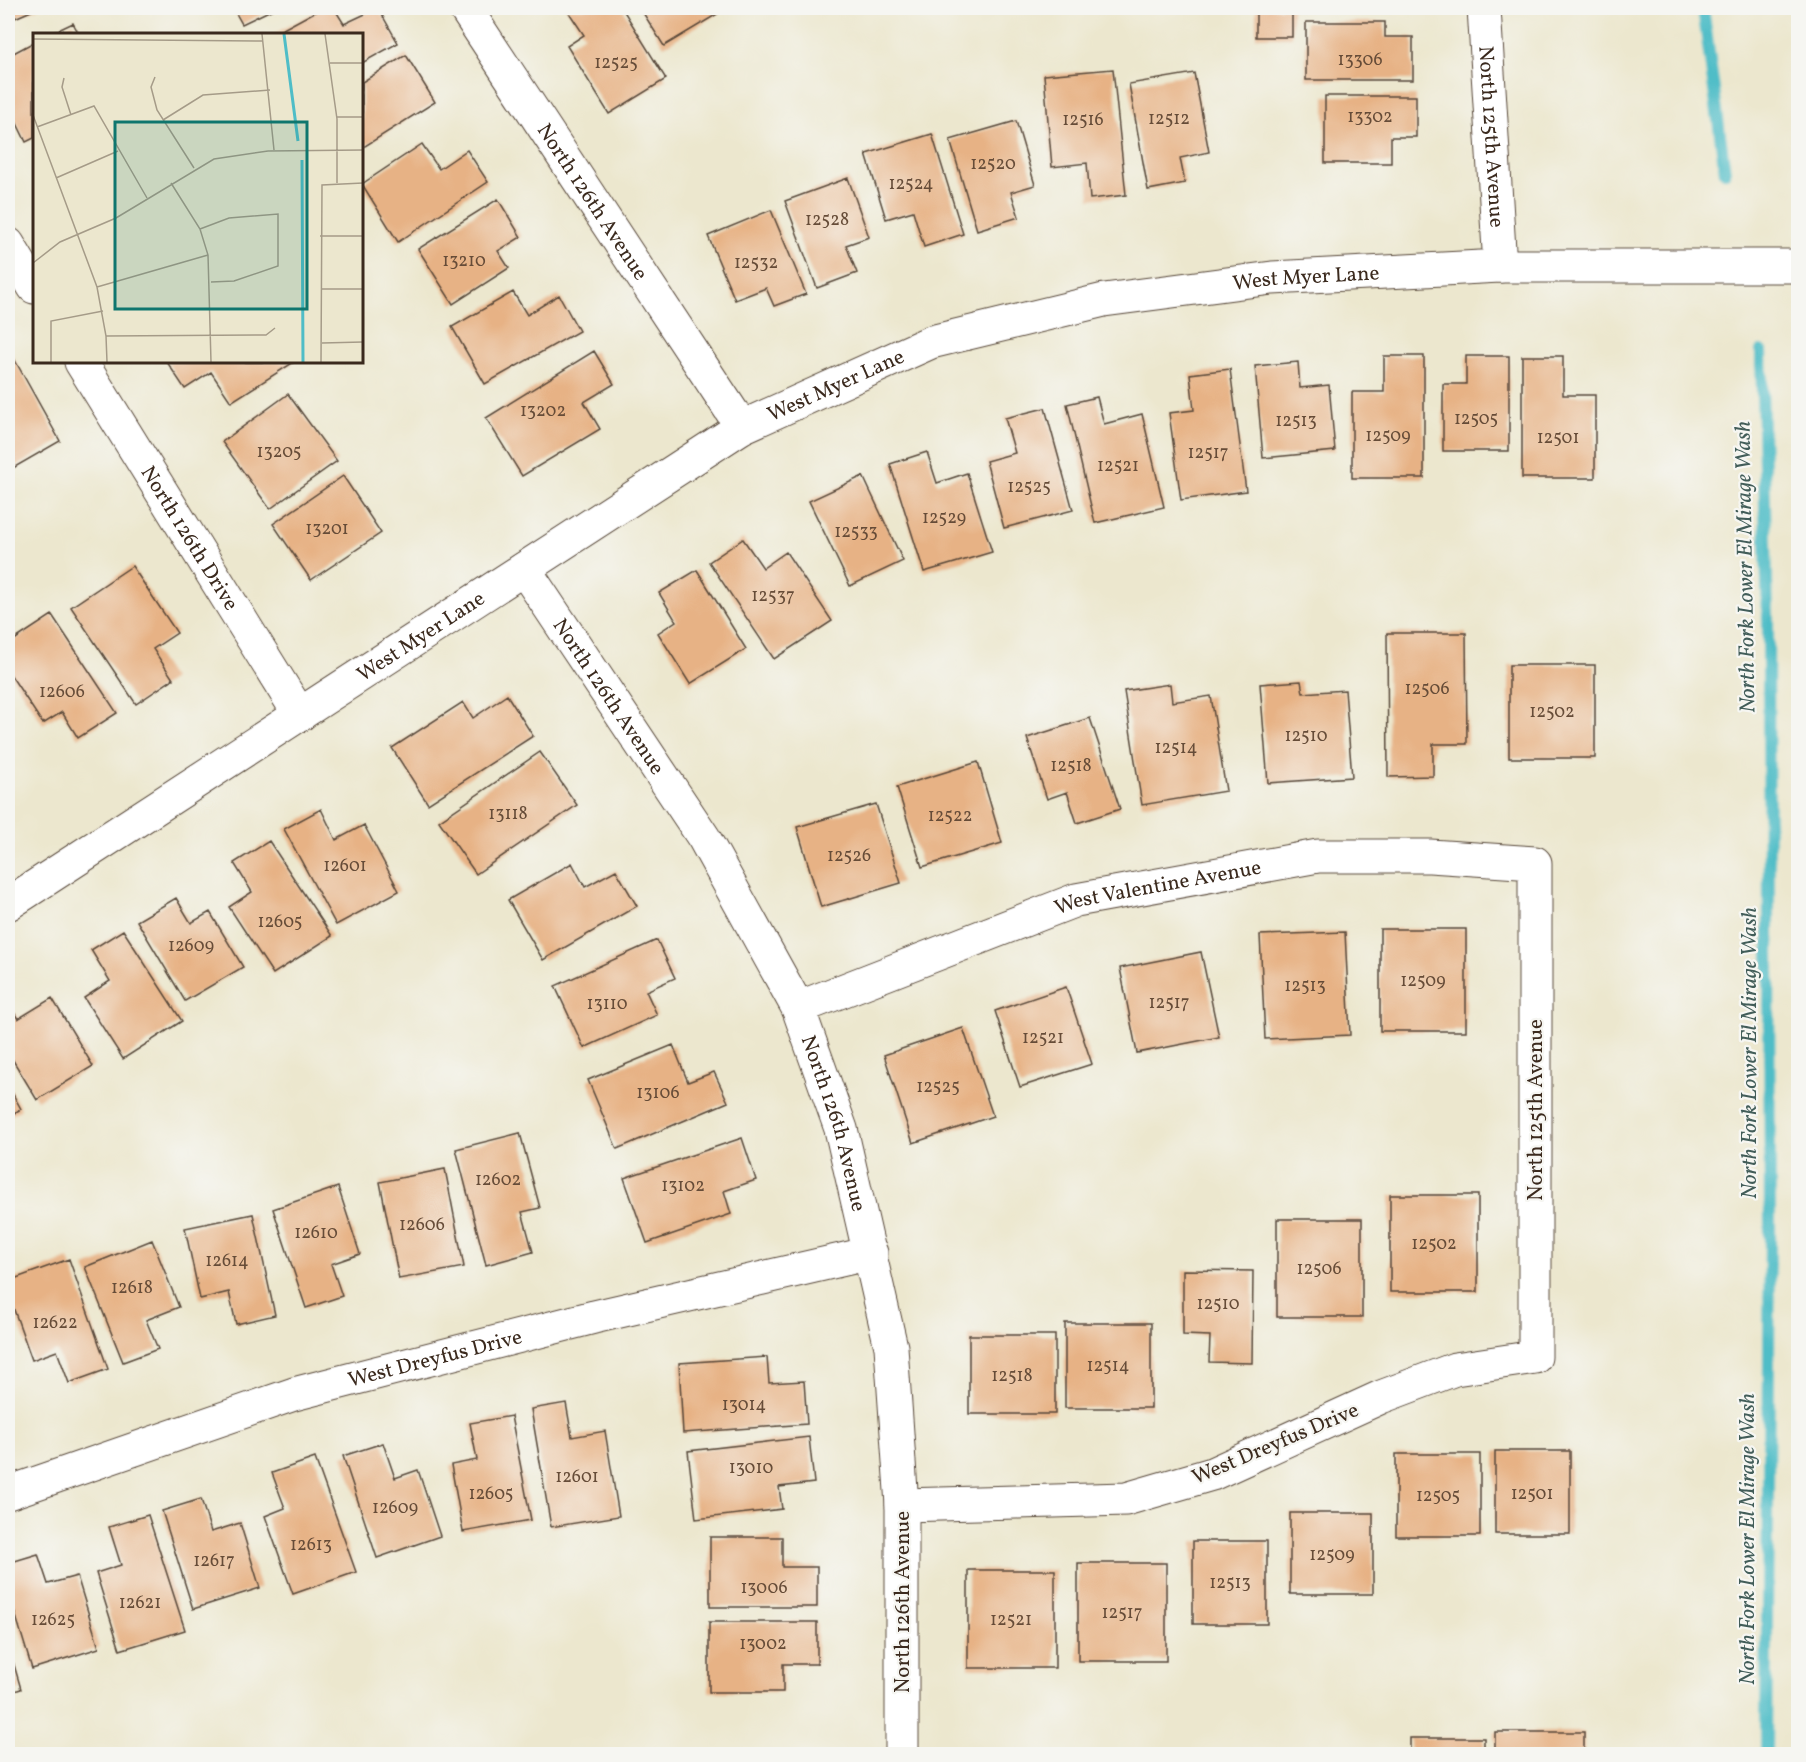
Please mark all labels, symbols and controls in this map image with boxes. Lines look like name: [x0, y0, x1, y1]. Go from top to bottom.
inset map: [33, 33, 363, 363]
street label: North 125th Avenue: [1470, 45, 1511, 229]
house number: 13306: [1337, 48, 1383, 73]
house number: 12525: [594, 51, 638, 76]
house number: 13302: [1347, 105, 1393, 130]
house number: 12512: [1148, 107, 1190, 132]
house number: 12516: [1062, 108, 1104, 133]
street label: North 126th Avenue: [529, 118, 654, 287]
house number: 12520: [970, 152, 1016, 177]
house number: 12524: [888, 172, 934, 197]
house number: 12528: [805, 208, 849, 233]
house number: 13210: [442, 249, 486, 274]
house number: 12532: [734, 251, 778, 276]
street label: West Myer Lane: [1231, 259, 1380, 299]
street label: West Myer Lane: [763, 343, 909, 430]
house number: 13202: [520, 399, 566, 424]
house number: 12505: [1454, 407, 1498, 432]
house number: 12513: [1275, 409, 1317, 434]
water label: North Fork Lower El Mirage Wash: [1728, 421, 1765, 713]
house number: 12509: [1365, 424, 1411, 449]
house number: 12501: [1537, 426, 1579, 451]
house number: 13205: [257, 440, 302, 465]
house number: 12517: [1187, 441, 1229, 466]
house number: 12521: [1097, 454, 1139, 479]
street label: North 126th Drive: [133, 461, 245, 617]
house number: 12525: [1007, 475, 1051, 500]
house number: 12529: [922, 506, 966, 531]
house number: 13201: [305, 517, 349, 542]
house number: 12533: [834, 520, 878, 545]
house number: 12537: [751, 584, 795, 609]
street label: West Myer Lane: [352, 585, 491, 689]
street label: North 126th Avenue: [545, 613, 671, 781]
house number: 12506: [1404, 677, 1450, 702]
house number: 12606: [39, 680, 85, 705]
house number: 12502: [1529, 700, 1575, 725]
house number: 12510: [1284, 724, 1328, 749]
house number: 12514: [1154, 736, 1198, 761]
house number: 12518: [1050, 754, 1092, 779]
house number: 13118: [488, 802, 528, 827]
house number: 12522: [928, 804, 972, 829]
house number: 12526: [827, 844, 871, 869]
house number: 12601: [323, 854, 367, 879]
street label: West Valentine Avenue: [1050, 854, 1264, 923]
water label: North Fork Lower El Mirage Wash: [1735, 907, 1766, 1199]
house number: 12605: [257, 910, 303, 935]
house number: 12609: [168, 934, 214, 959]
house number: 12509: [1400, 969, 1446, 994]
house number: 12513: [1284, 974, 1326, 999]
house number: 12517: [1148, 991, 1190, 1016]
house number: 13110: [586, 992, 628, 1017]
street label: North 125th Avenue: [1522, 1019, 1551, 1201]
house number: 12521: [1022, 1026, 1064, 1051]
street label: North 126th Avenue: [793, 1032, 872, 1214]
house number: 12525: [916, 1075, 960, 1100]
house number: 13106: [636, 1081, 680, 1106]
house number: 12602: [475, 1168, 521, 1193]
house number: 13102: [661, 1174, 705, 1199]
house number: 12606: [399, 1213, 445, 1238]
house number: 12610: [294, 1221, 338, 1246]
house number: 12502: [1411, 1232, 1457, 1257]
house number: 12614: [205, 1249, 249, 1274]
house number: 12506: [1296, 1257, 1342, 1282]
house number: 12618: [111, 1276, 153, 1301]
house number: 12510: [1196, 1292, 1240, 1317]
house number: 12622: [32, 1311, 78, 1336]
street label: West Dreyfus Drive: [345, 1323, 525, 1396]
house number: 12514: [1086, 1354, 1130, 1379]
house number: 12518: [991, 1364, 1033, 1389]
house number: 13014: [722, 1393, 766, 1418]
water label: North Fork Lower El Mirage Wash: [1733, 1393, 1764, 1685]
street label: West Dreyfus Drive: [1188, 1396, 1363, 1493]
house number: 13010: [729, 1456, 773, 1481]
house number: 12601: [555, 1465, 599, 1490]
house number: 12605: [468, 1482, 514, 1507]
house number: 12501: [1511, 1482, 1553, 1507]
house number: 12505: [1416, 1484, 1460, 1509]
house number: 12609: [372, 1496, 418, 1521]
street label: North 126th Avenue: [889, 1511, 918, 1693]
house number: 12613: [290, 1533, 332, 1558]
house number: 12509: [1309, 1543, 1355, 1568]
house number: 12617: [193, 1549, 235, 1574]
house number: 12513: [1209, 1571, 1251, 1596]
house number: 13006: [740, 1576, 788, 1601]
house number: 12621: [119, 1591, 161, 1616]
house number: 12517: [1101, 1601, 1143, 1626]
house number: 12625: [31, 1608, 75, 1633]
house number: 12521: [990, 1608, 1032, 1633]
house number: 13002: [739, 1632, 787, 1657]

